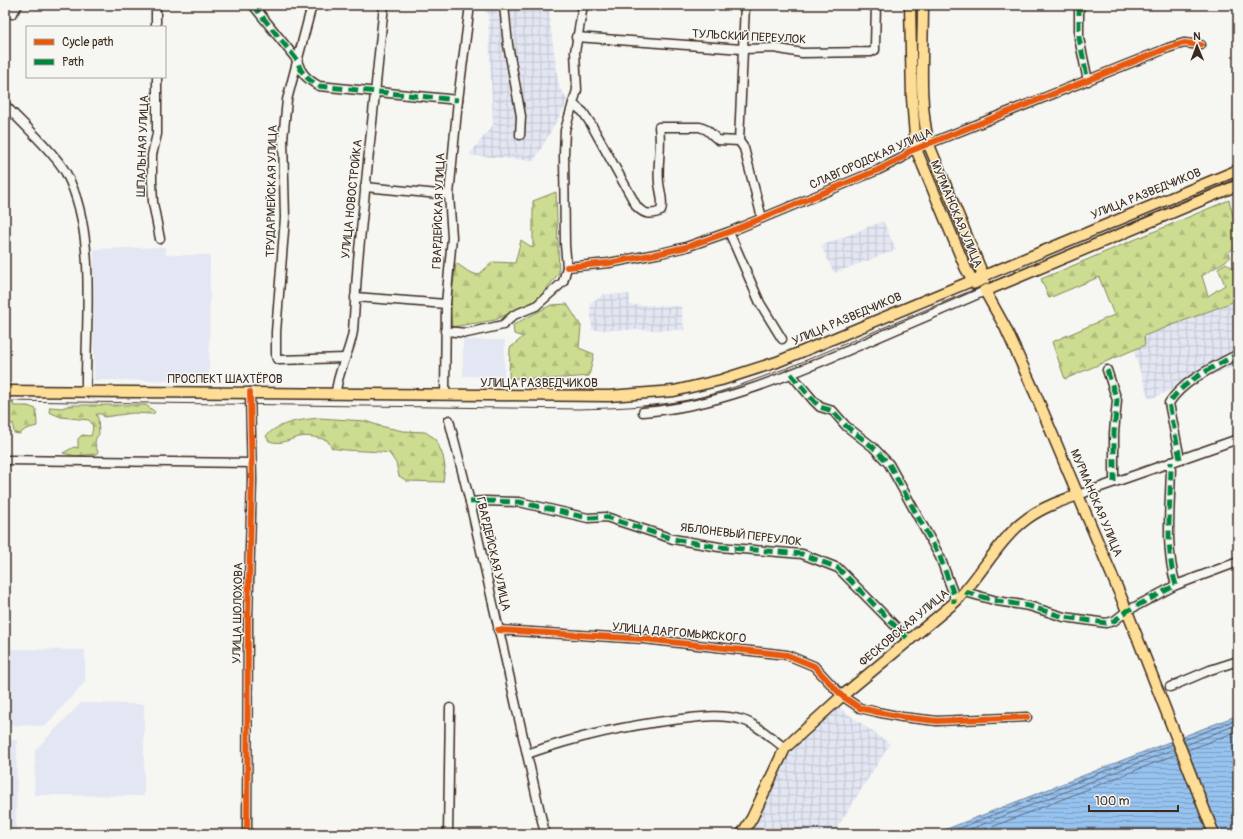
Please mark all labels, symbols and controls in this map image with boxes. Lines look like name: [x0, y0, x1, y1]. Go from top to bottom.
legend: [26, 26, 166, 78]
north arrow: [1177, 26, 1217, 66]
street label: ТУЛЬСКИЙ ПЕРЕУЛОК: [692, 27, 806, 47]
text: N: [1193, 30, 1201, 43]
text: Cycle path: [62, 35, 114, 50]
text: Path: [62, 55, 84, 70]
street label: ШПАЛЬНАЯ УЛИЦА: [134, 95, 152, 197]
street label: ТРУДАРМЕЙСКАЯ УЛИЦА: [263, 124, 281, 257]
street label: СЛАВГОРОДСКАЯ УЛИЦА: [807, 125, 935, 193]
street label: УЛИЦА НОВОСТРОЙКА: [338, 138, 366, 259]
street label: ГВАРДЕЙСКАЯ УЛИЦА: [429, 152, 449, 269]
street label: МУРМАНСКАЯ УЛИЦА: [927, 158, 986, 270]
street label: УЛИЦА РАЗВЕДЧИКОВ: [1089, 165, 1203, 223]
street label: УЛИЦА РАЗВЕДЧИКОВ: [790, 289, 904, 349]
street label: ПРОСПЕКТ ШАХТЁРОВ: [167, 371, 283, 387]
street label: УЛИЦА РАЗВЕДЧИКОВ: [480, 376, 598, 391]
street label: МУРМАНСКАЯ УЛИЦА: [1067, 447, 1126, 559]
street label: ГВАРДЕЙСКАЯ УЛИЦА: [473, 496, 513, 613]
street label: ЯБЛОНЕВЫЙ ПЕРЕУЛОК: [679, 520, 803, 550]
street label: УЛИЦА ШОЛОХОВА: [230, 562, 246, 664]
street label: ФЕСКОВСКАЯ УЛИЦА: [856, 586, 952, 670]
street label: УЛИЦА ДАРГОМЫЖСКОГО: [611, 620, 747, 646]
scale bar: [1089, 787, 1178, 813]
text: 100 m: [1095, 794, 1130, 809]

